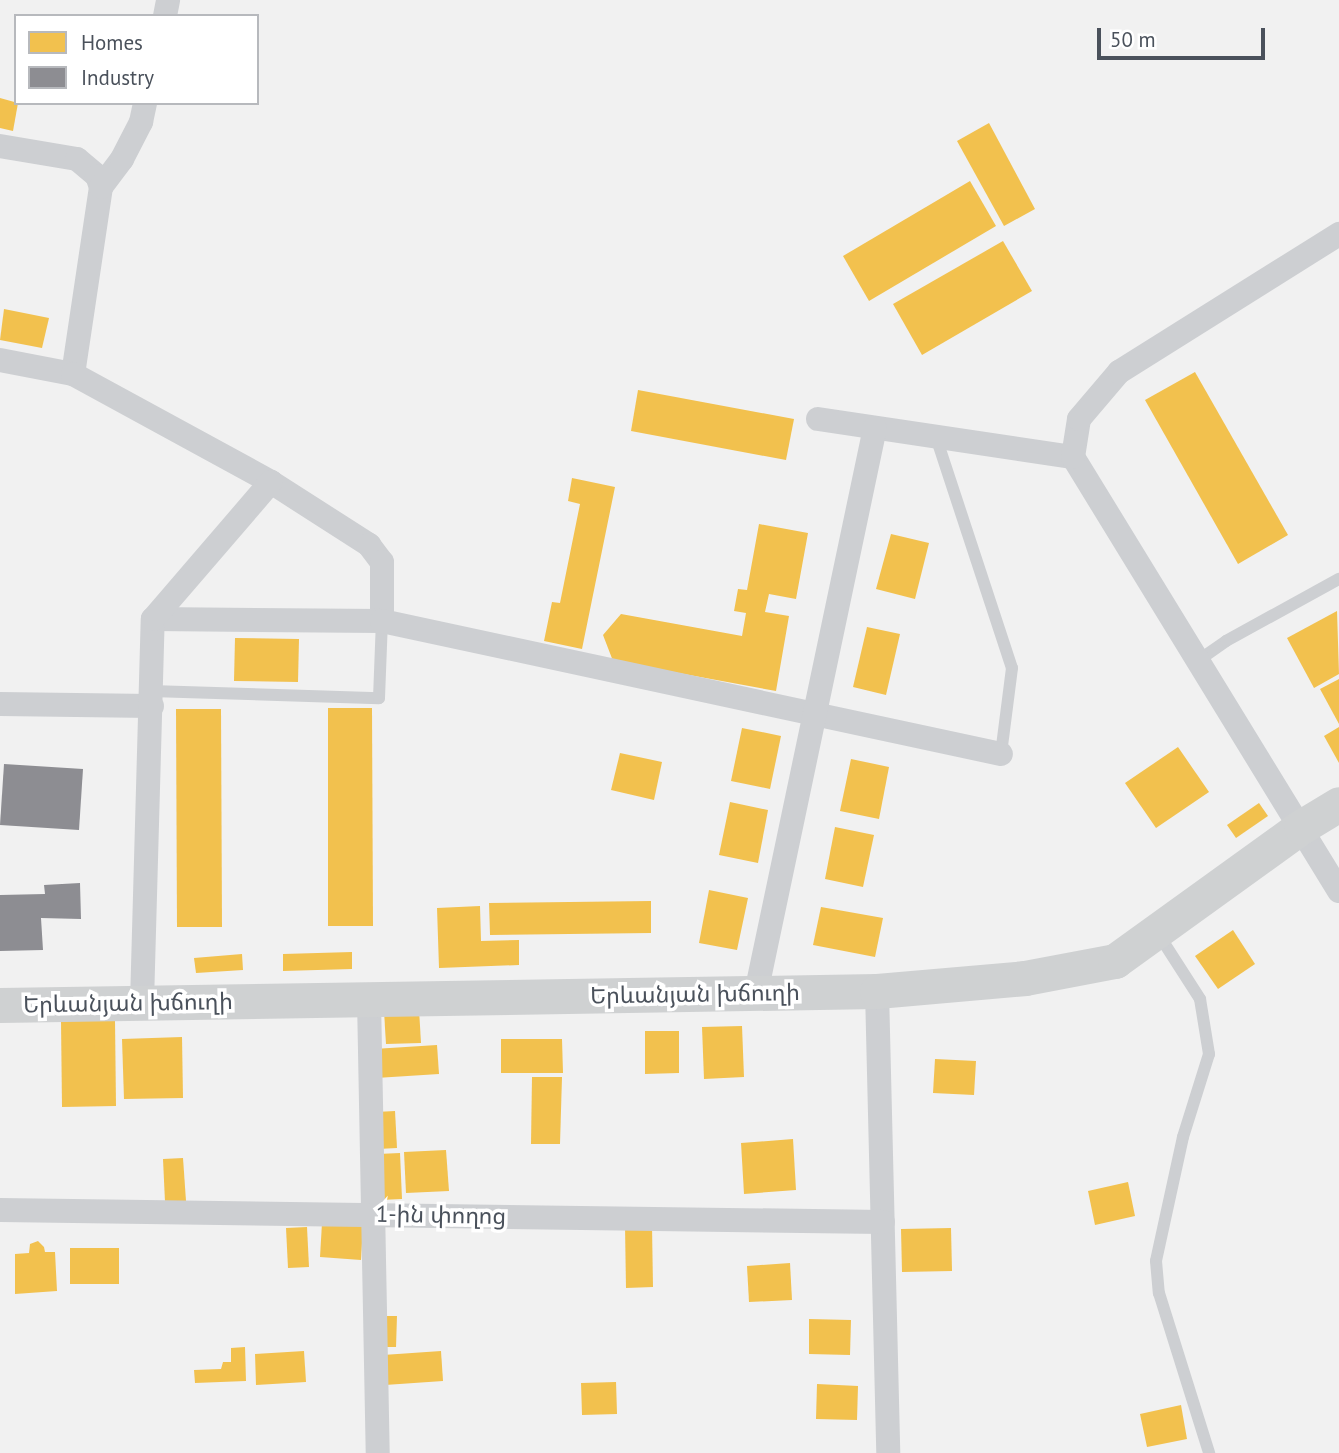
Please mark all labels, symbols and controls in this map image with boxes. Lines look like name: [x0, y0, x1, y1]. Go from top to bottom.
legend: [14, 14, 259, 105]
scale bar: [1101, 14, 1269, 58]
text: 50 m: [1110, 26, 1156, 53]
text: Homes: [81, 29, 143, 56]
text: Industry: [81, 64, 154, 91]
street label: Երևանյան խճուղի: [590, 978, 800, 1010]
street label: Երևանյան խճուղի: [23, 987, 233, 1019]
street label: 1-ին փողոց: [376, 1200, 506, 1230]

